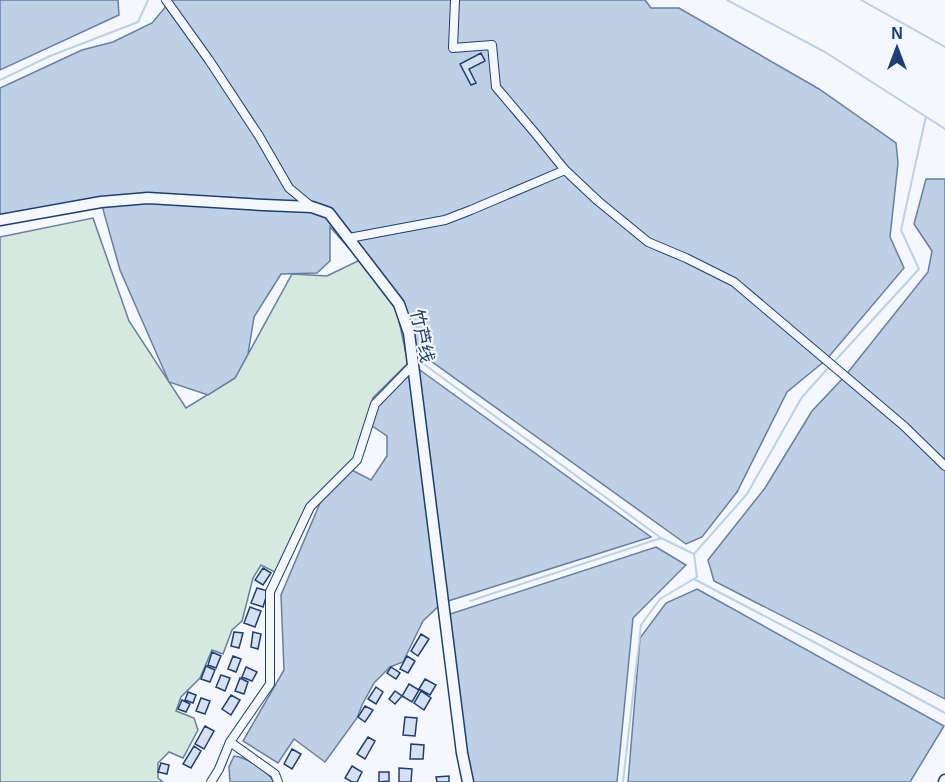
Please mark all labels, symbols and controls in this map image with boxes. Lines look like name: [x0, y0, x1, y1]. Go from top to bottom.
north arrow: [867, 18, 927, 78]
text: N: [891, 25, 903, 42]
street label: 竹芦线: [407, 308, 437, 364]

